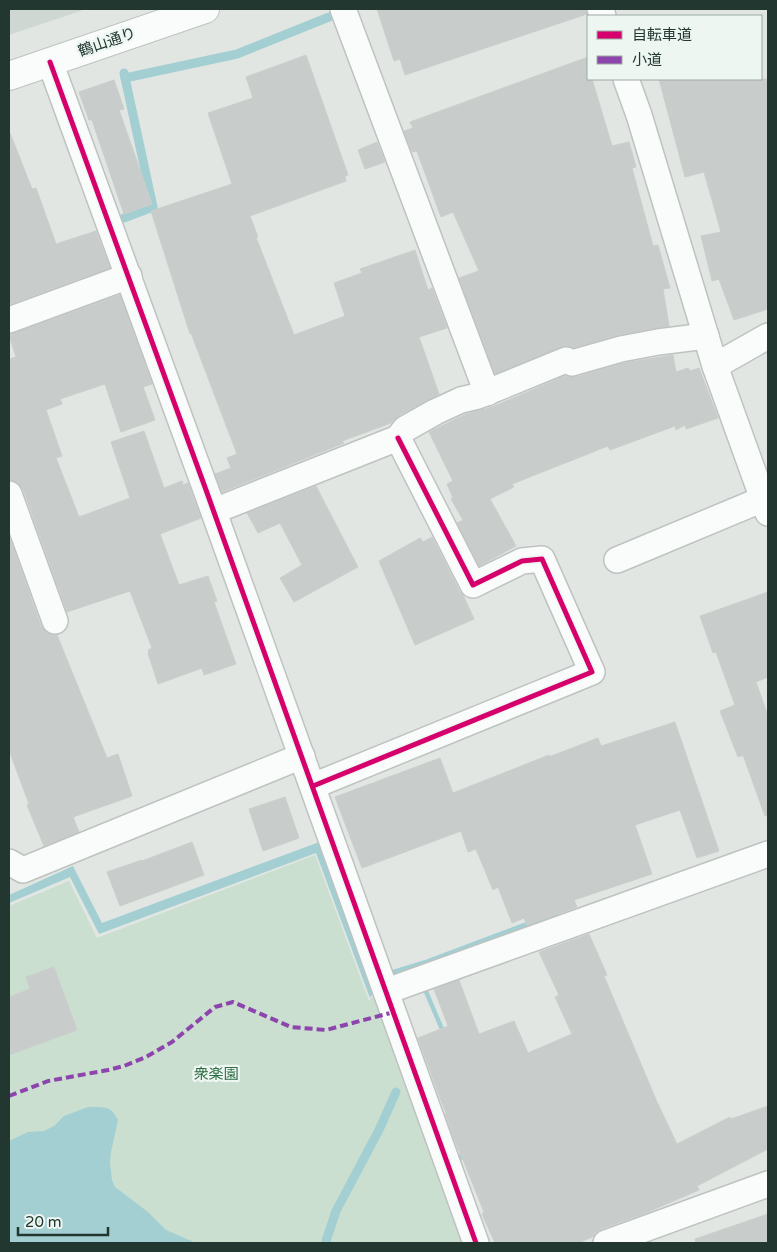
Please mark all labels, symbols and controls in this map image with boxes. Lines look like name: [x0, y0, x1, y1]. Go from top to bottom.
legend: [587, 15, 762, 80]
street label: 鶴山通り: [76, 24, 138, 60]
text: 自転車道: [632, 26, 692, 44]
text: 小道: [632, 51, 662, 69]
park label: 衆楽園: [193, 1065, 239, 1083]
scale bar: [18, 1204, 108, 1236]
text: 20 m: [25, 1213, 62, 1231]

